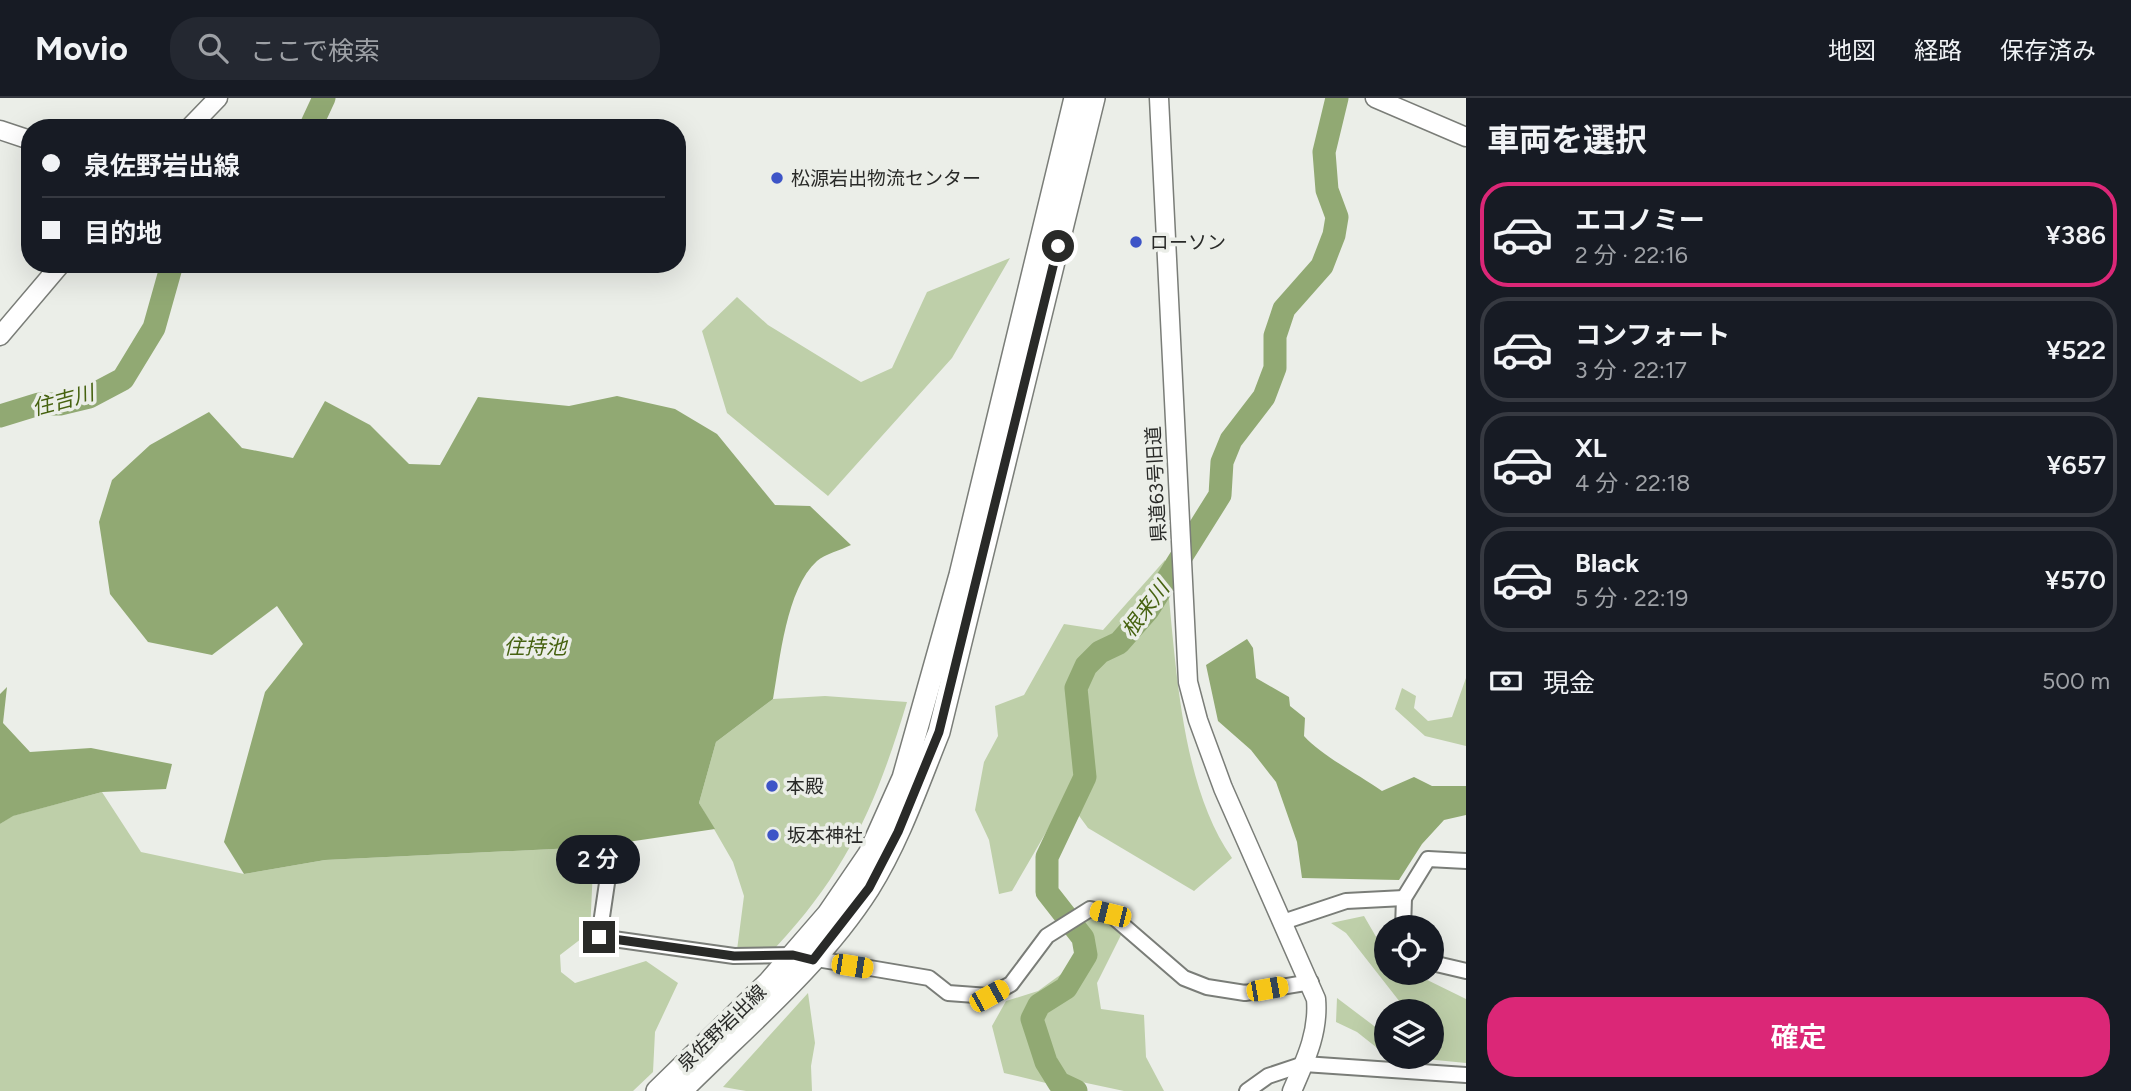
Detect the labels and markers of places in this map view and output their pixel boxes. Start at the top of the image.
place label: 松源岩出物流センター [791,167,981,190]
marker: 松源岩出物流センター [769,170,785,186]
place label: ローソン [1150,231,1226,254]
marker: ローソン [1128,234,1144,250]
place label: 本殿 [786,775,824,798]
marker: 本殿 [764,778,780,794]
place label: 坂本神社 [787,824,863,847]
marker: 坂本神社 [765,827,781,843]

